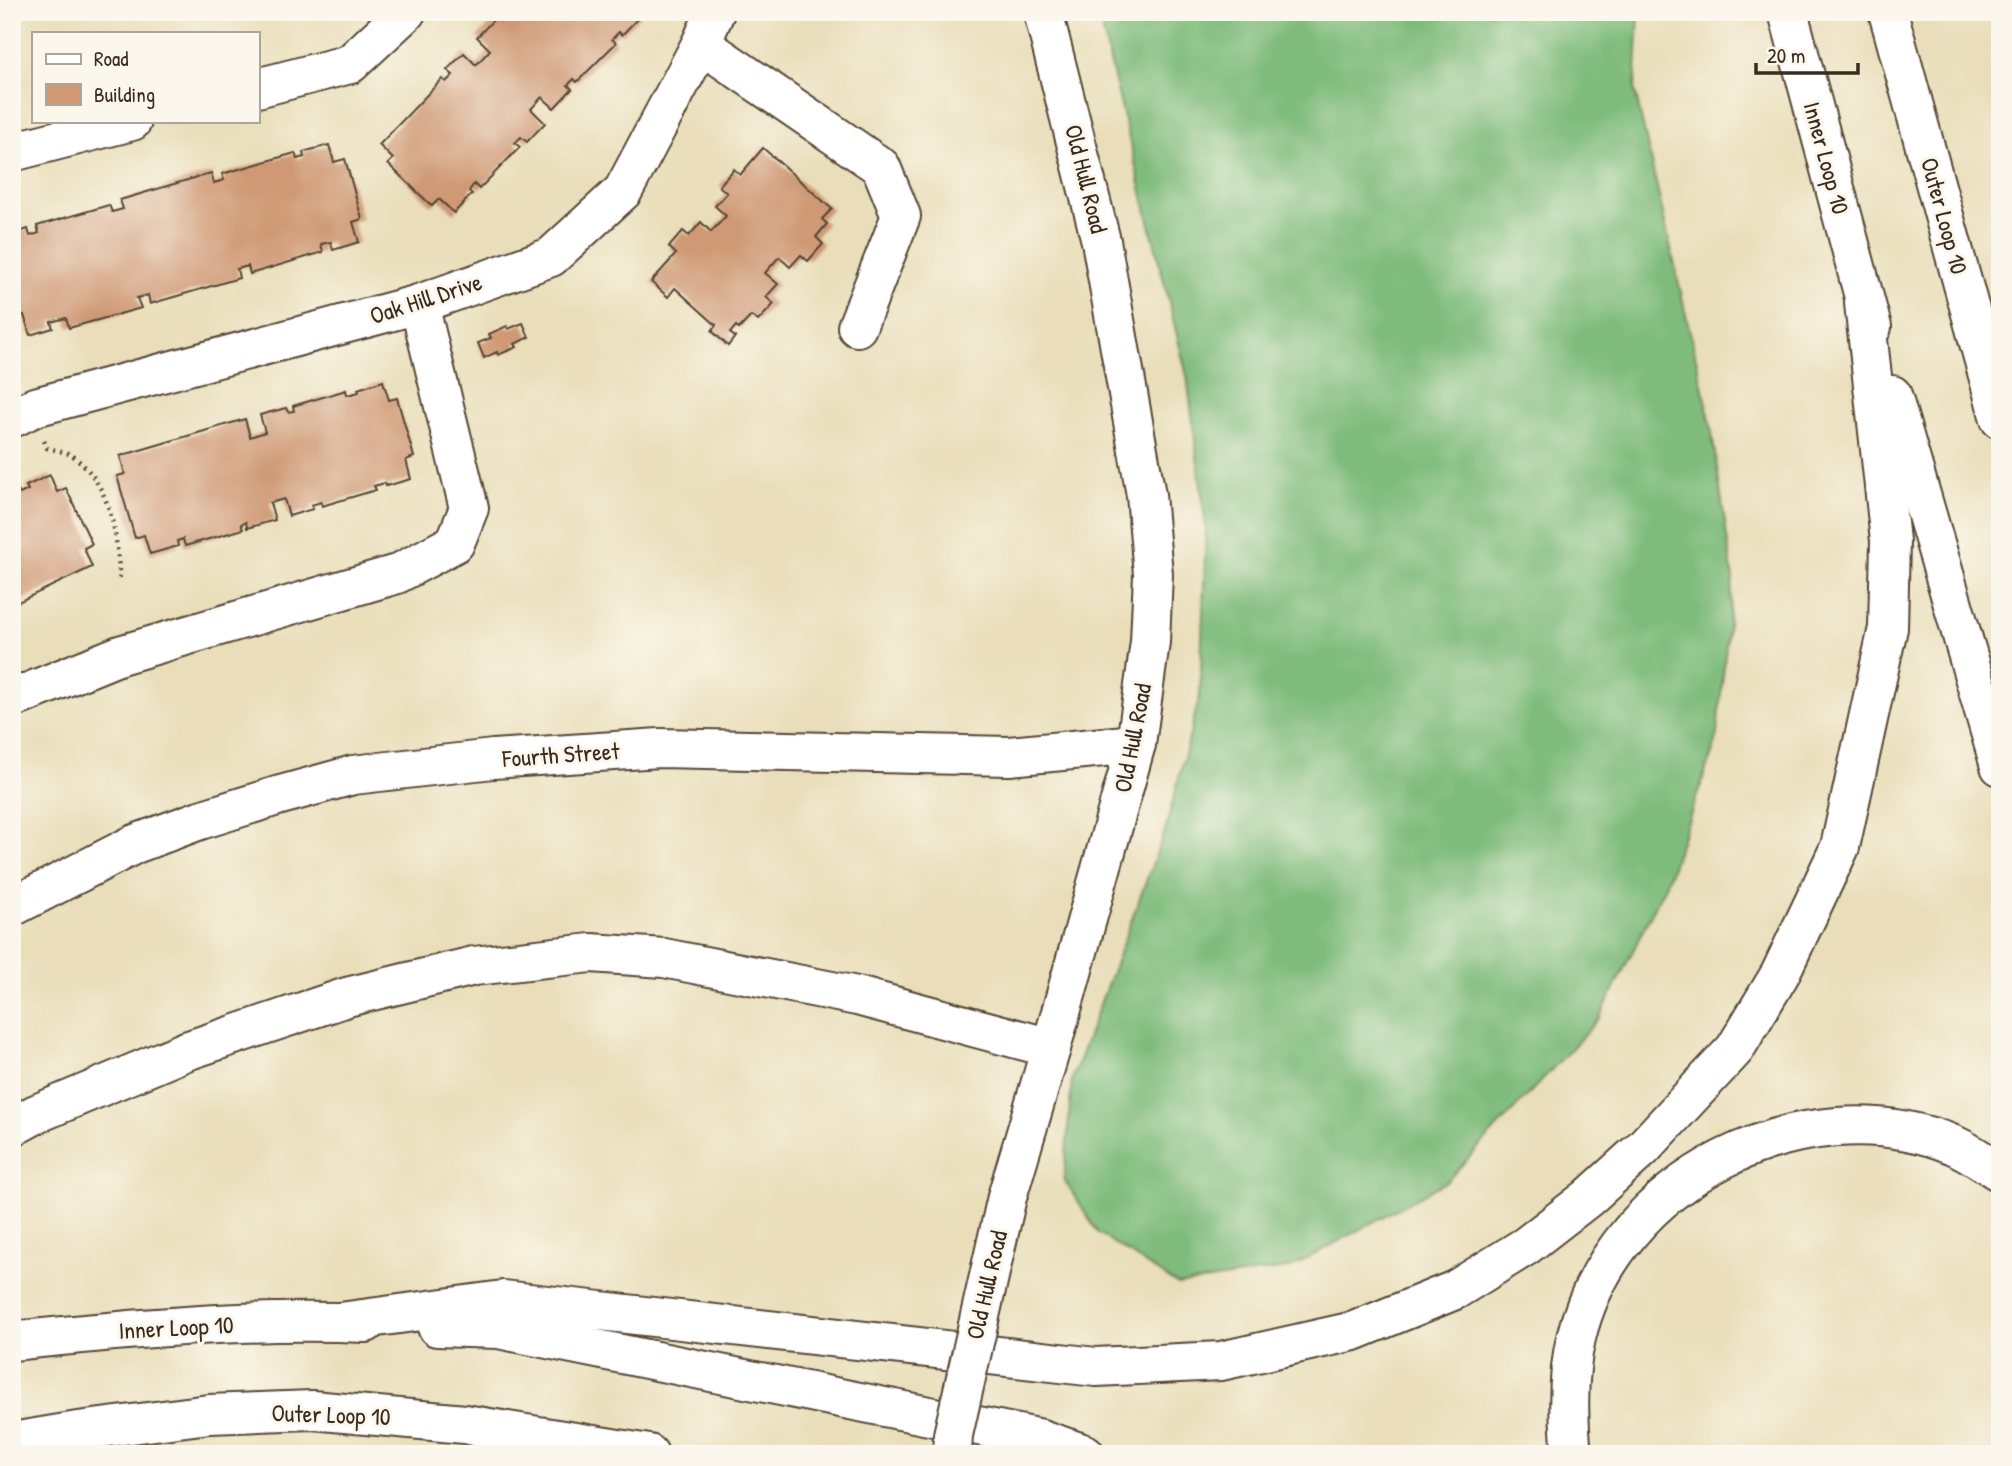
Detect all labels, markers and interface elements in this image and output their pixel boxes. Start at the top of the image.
legend [32,32,259,122]
scale bar [1756,32,1858,76]
text: 20 m [1767,41,1805,70]
text: Road [94,44,128,73]
text: Building [94,80,155,109]
street label: Inner Loop 10 [1797,98,1857,218]
street label: Old Hull Road [1058,121,1116,236]
street label: Outer Loop 10 [1914,154,1976,277]
street label: Oak Hill Drive [366,265,486,331]
street label: Old Hull Road [1106,680,1158,795]
street label: Fourth Street [500,734,621,774]
street label: Old Hull Road [958,1227,1014,1342]
street label: Inner Loop 10 [118,1308,234,1346]
street label: Outer Loop 10 [271,1396,391,1432]

